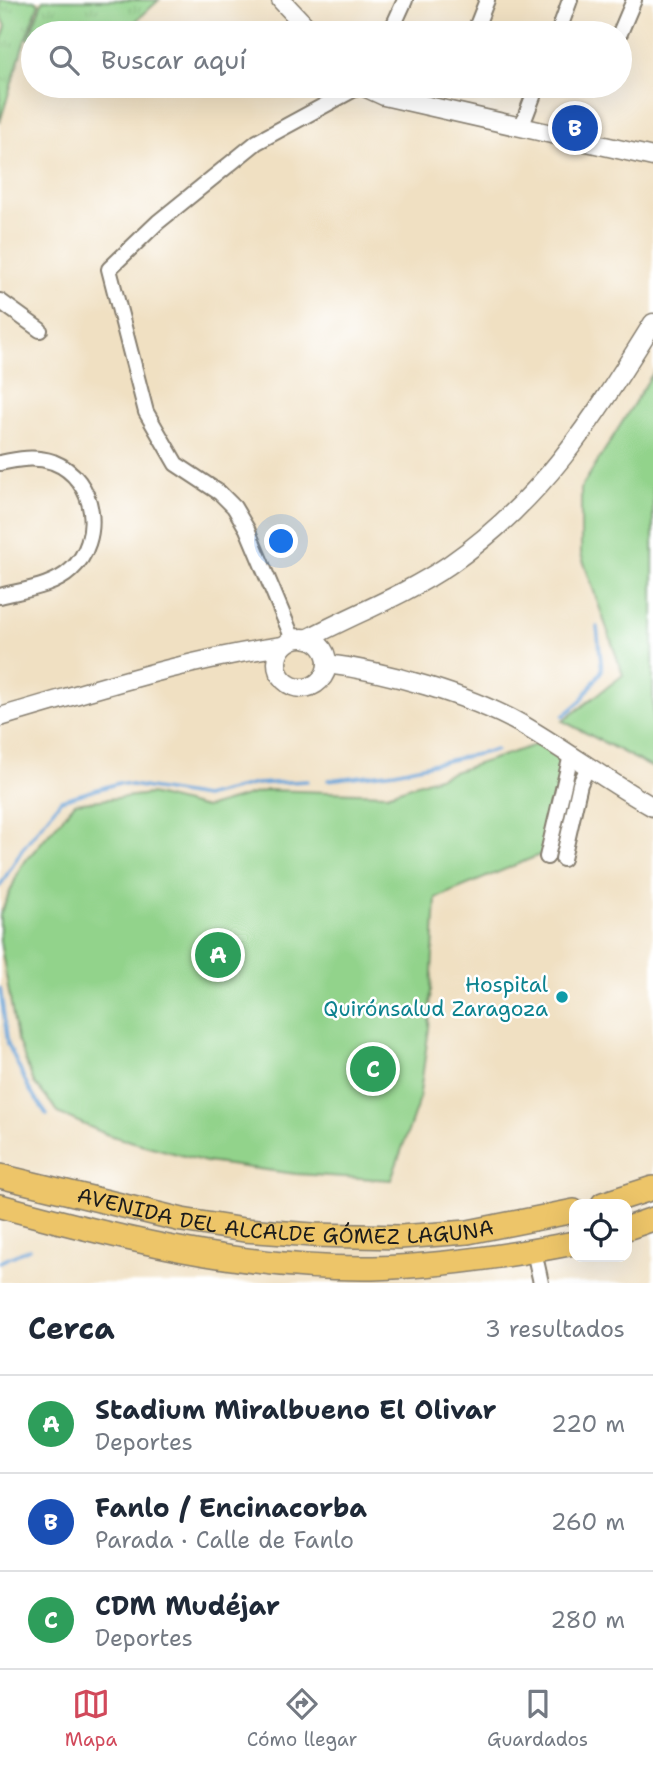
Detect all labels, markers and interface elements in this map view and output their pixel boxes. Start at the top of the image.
search box [21,21,632,98]
icon: search [45,41,83,79]
text: Buscar aquí [101,42,247,77]
pin: B [552,102,598,154]
your location [264,524,298,558]
pin: A [195,929,241,981]
place label: Hospital Quirónsalud Zaragoza [323,971,549,1023]
marker: Hospital Quirónsalud Zaragoza [554,989,570,1005]
pin: C [350,1043,396,1095]
street label: AVENIDA DEL ALCALDE GÓMEZ LAGUNA [74,1181,496,1251]
map controls [569,1199,632,1262]
button: locate [569,1199,632,1262]
text: Cerca [28,1308,115,1349]
text: 3 resultados [485,1314,625,1344]
text: Stadium Miralbueno El Olivar [95,1392,496,1427]
text: A [42,1409,60,1439]
text: 220 m [551,1409,625,1439]
text: Deportes [95,1427,193,1457]
text: Fanlo / Encinacorba [95,1490,367,1525]
text: B [44,1507,58,1537]
text: 260 m [551,1507,625,1537]
text: Parada · Calle de Fanlo [95,1525,354,1555]
text: CDM Mudéjar [95,1588,280,1623]
text: C [44,1605,58,1635]
text: 280 m [550,1605,625,1635]
text: Deportes [95,1623,193,1653]
tab: Mapa [65,1685,117,1752]
tab: Cómo llegar [247,1685,358,1752]
tab: Guardados [487,1685,588,1752]

